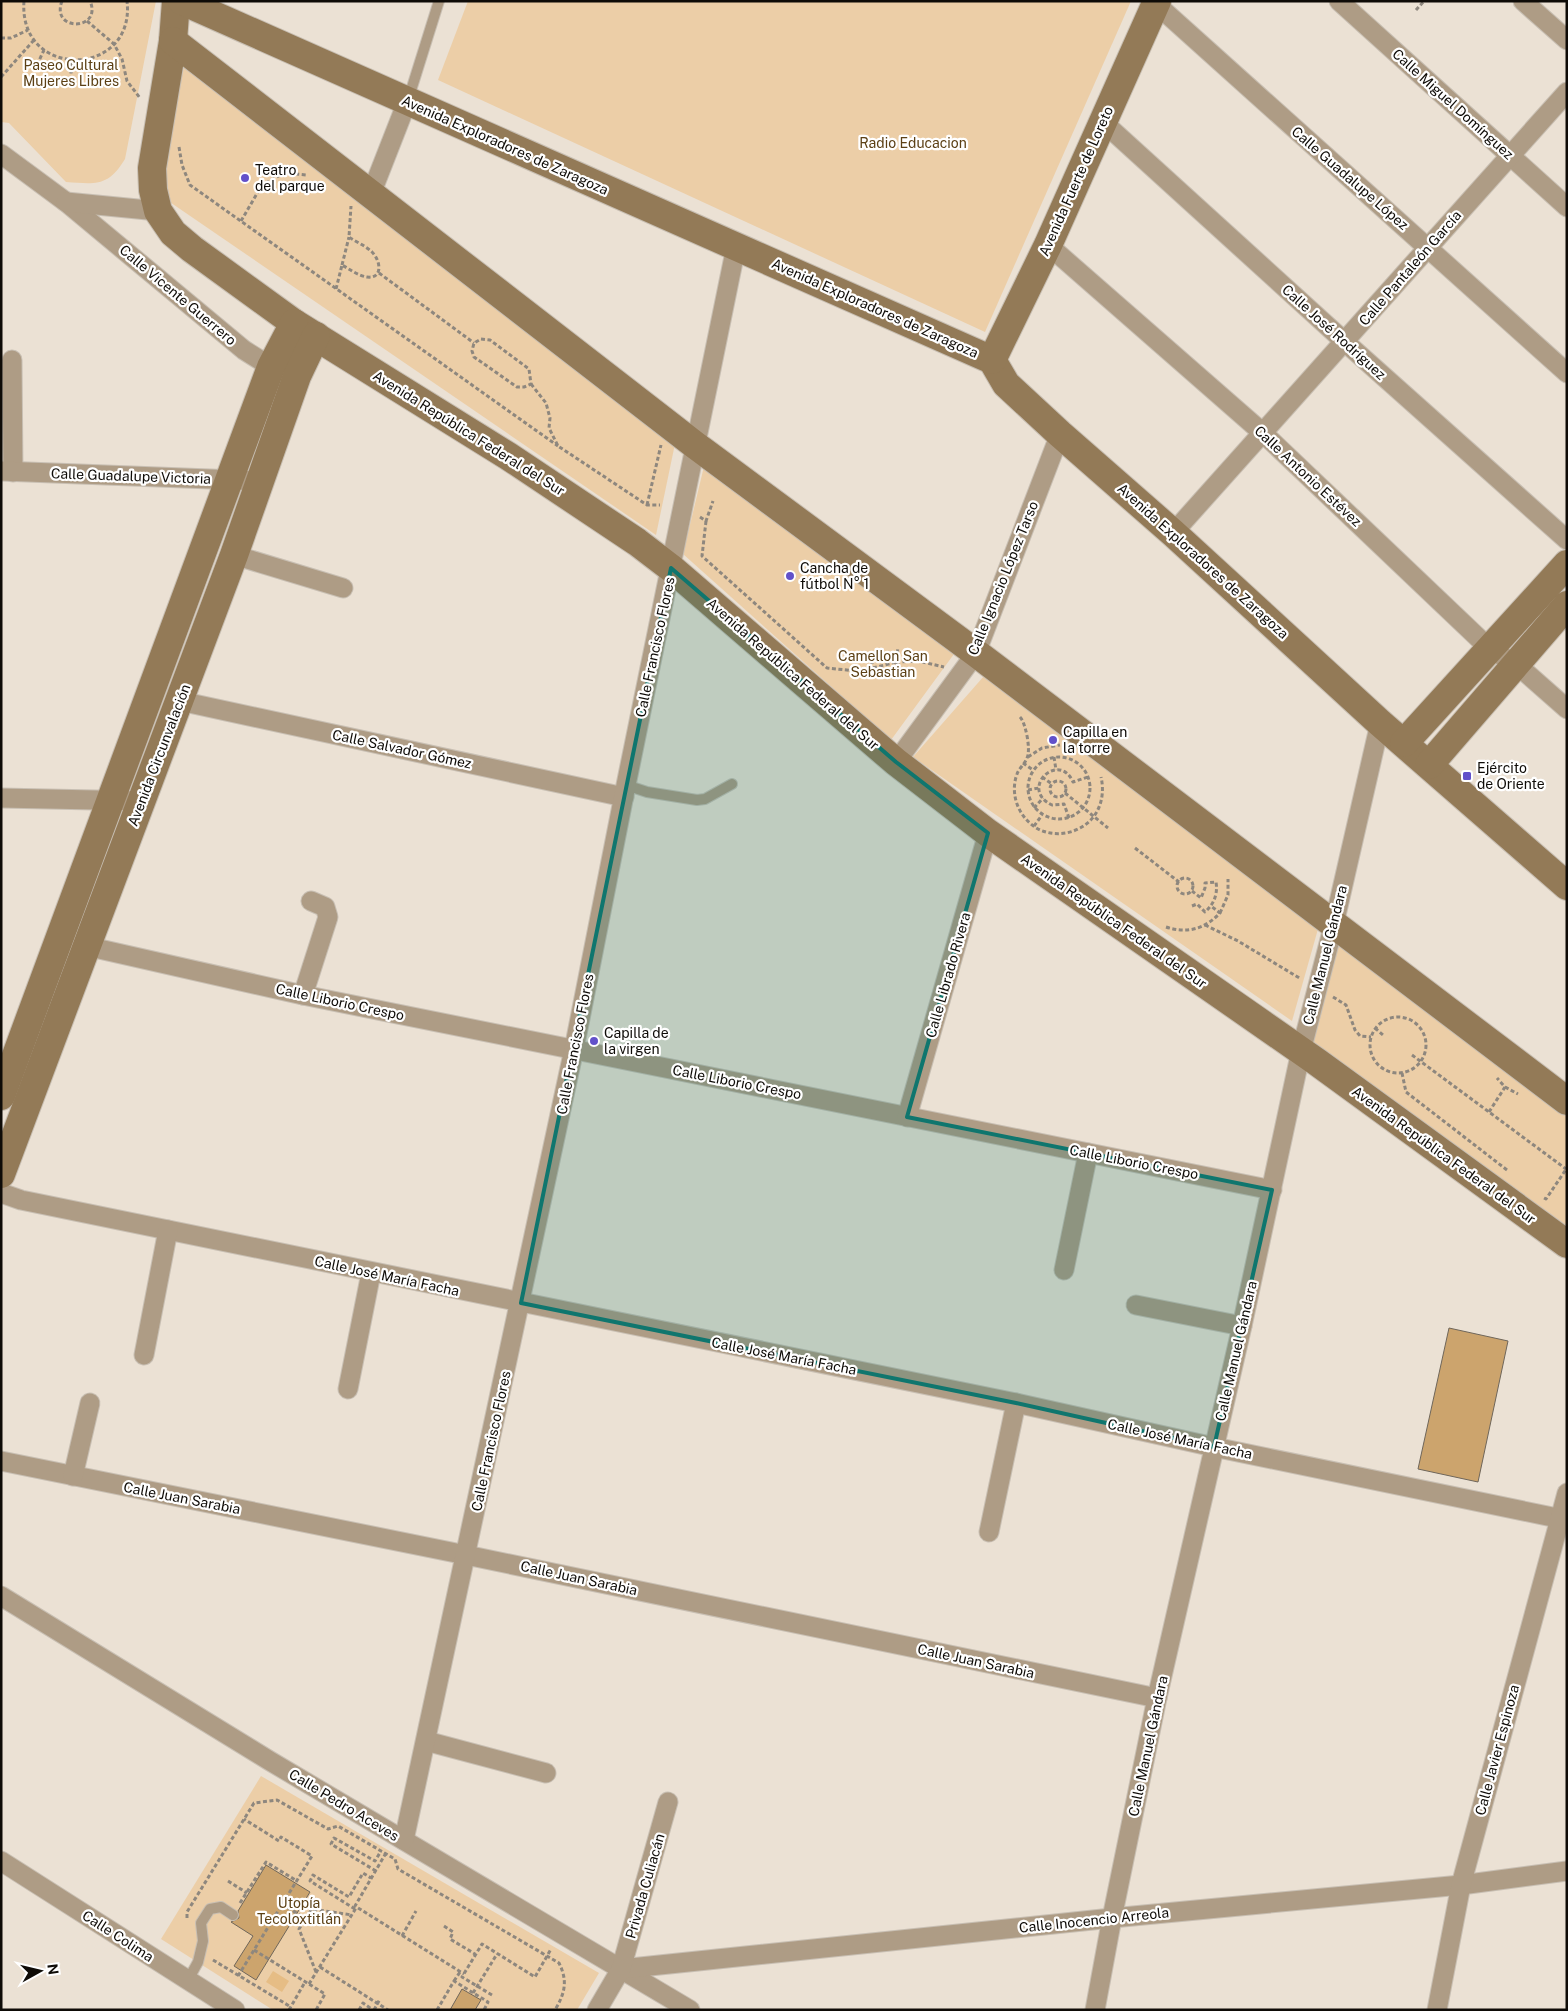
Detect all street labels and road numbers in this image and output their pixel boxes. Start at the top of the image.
street label: Calle Miguel Domínguez [1389,46,1517,163]
street label: Avenida Exploradores de Zaragoza [399,92,611,198]
street label: Avenida Fuerte de Loreto [1036,104,1116,258]
street label: Calle Guadalupe López [1289,123,1412,233]
street label: Calle Pantaleón García [1356,207,1464,329]
street label: Calle Vicente Guerrero [116,242,240,348]
street label: Avenida Exploradores de Zaragoza [769,255,981,361]
street label: Calle José Rodríguez [1279,281,1389,383]
street label: Avenida República Federal del Sur [370,367,568,499]
street label: Calle Antonio Estévez [1251,422,1365,530]
street label: Calle Guadalupe Victoria [51,465,211,487]
street label: Avenida Exploradores de Zaragoza [1114,480,1292,642]
street label: Calle Ignacio López Tarso [965,499,1041,657]
street label: Calle Francisco Flores [632,575,678,719]
street label: Avenida República Federal del Sur [704,595,882,753]
street label: Avenida Circunvalación [125,682,193,828]
street label: Calle Salvador Gómez [331,726,473,772]
street label: Avenida República Federal del Sur [1018,850,1210,992]
street label: Calle Manuel Gándara [1300,883,1350,1027]
street label: Calle Librado Rivera [922,910,974,1040]
street label: Calle Francisco Flores [553,972,597,1116]
street label: Calle Liborio Crespo [274,981,406,1023]
street label: Calle Liborio Crespo [671,1062,803,1102]
street label: Avenida República Federal del Sur [1349,1083,1539,1227]
street label: Calle Liborio Crespo [1068,1142,1200,1182]
street label: Calle José María Facha [313,1253,461,1299]
street label: Calle Manuel Gándara [1212,1279,1260,1423]
street label: Calle José María Facha [710,1334,858,1378]
street label: Calle Francisco Flores [468,1369,514,1513]
street label: Calle José María Facha [1106,1416,1254,1462]
street label: Calle Juan Sarabia [122,1479,242,1517]
street label: Calle Juan Sarabia [519,1558,639,1598]
street label: Calle Juan Sarabia [916,1641,1036,1681]
street label: Calle Manuel Gándara [1125,1674,1171,1818]
street label: Calle Javier Espinoza [1472,1683,1522,1817]
street label: Calle Pedro Aceves [286,1766,402,1844]
street label: Privada Culiacán [622,1832,668,1940]
street label: Calle Inocencio Arreola [1018,1904,1170,1936]
street label: Calle Colima [79,1907,157,1965]

